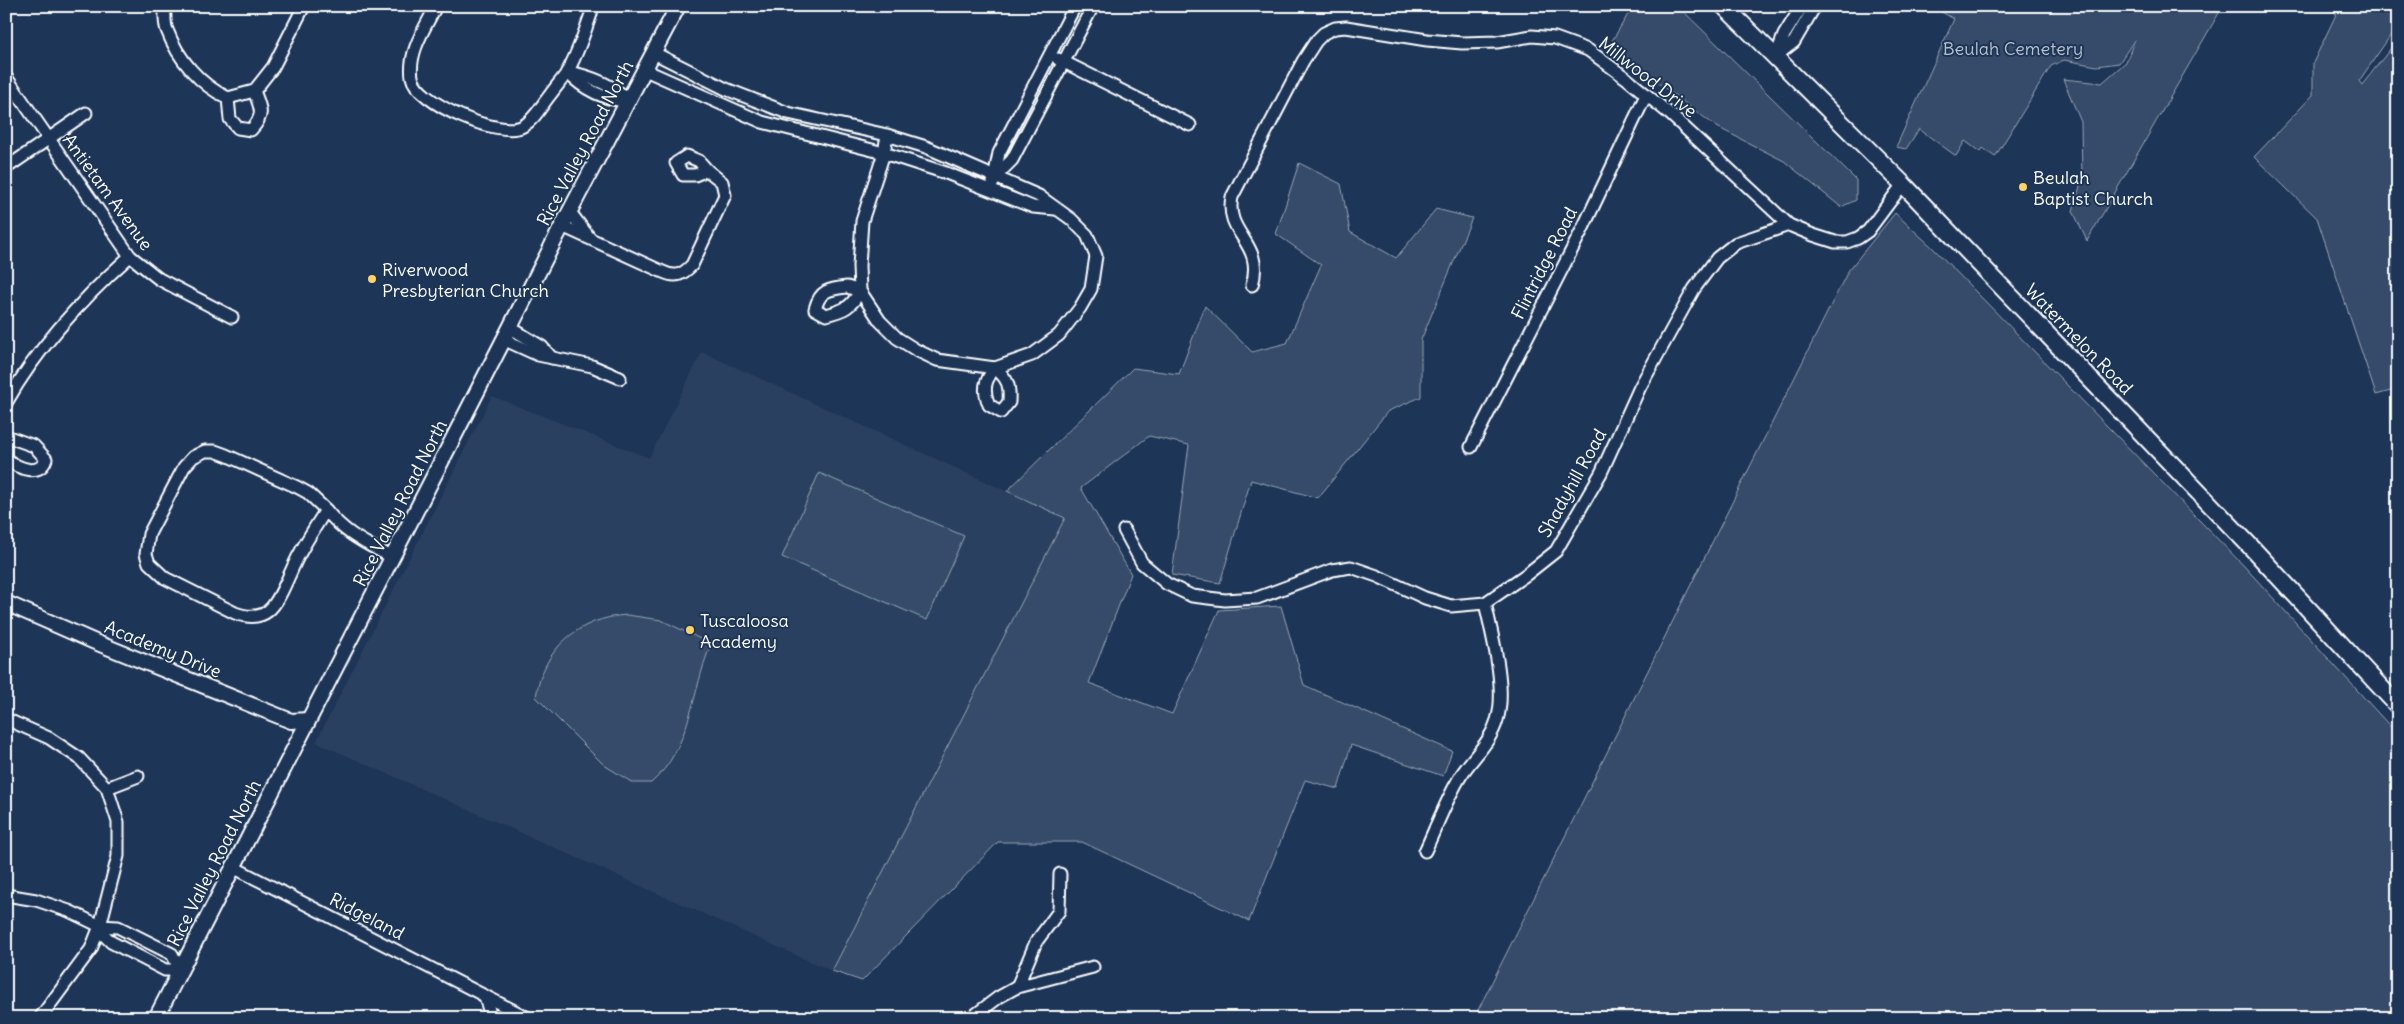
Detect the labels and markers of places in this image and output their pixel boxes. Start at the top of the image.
place label: Beulah Baptist Church [2033,166,2153,210]
marker: Beulah Baptist Church [2017,181,2029,193]
place label: Riverwood Presbyterian Church [382,258,549,302]
marker: Riverwood Presbyterian Church [366,273,378,285]
place label: Tuscaloosa Academy [700,609,789,653]
marker: Tuscaloosa Academy [684,624,696,636]

